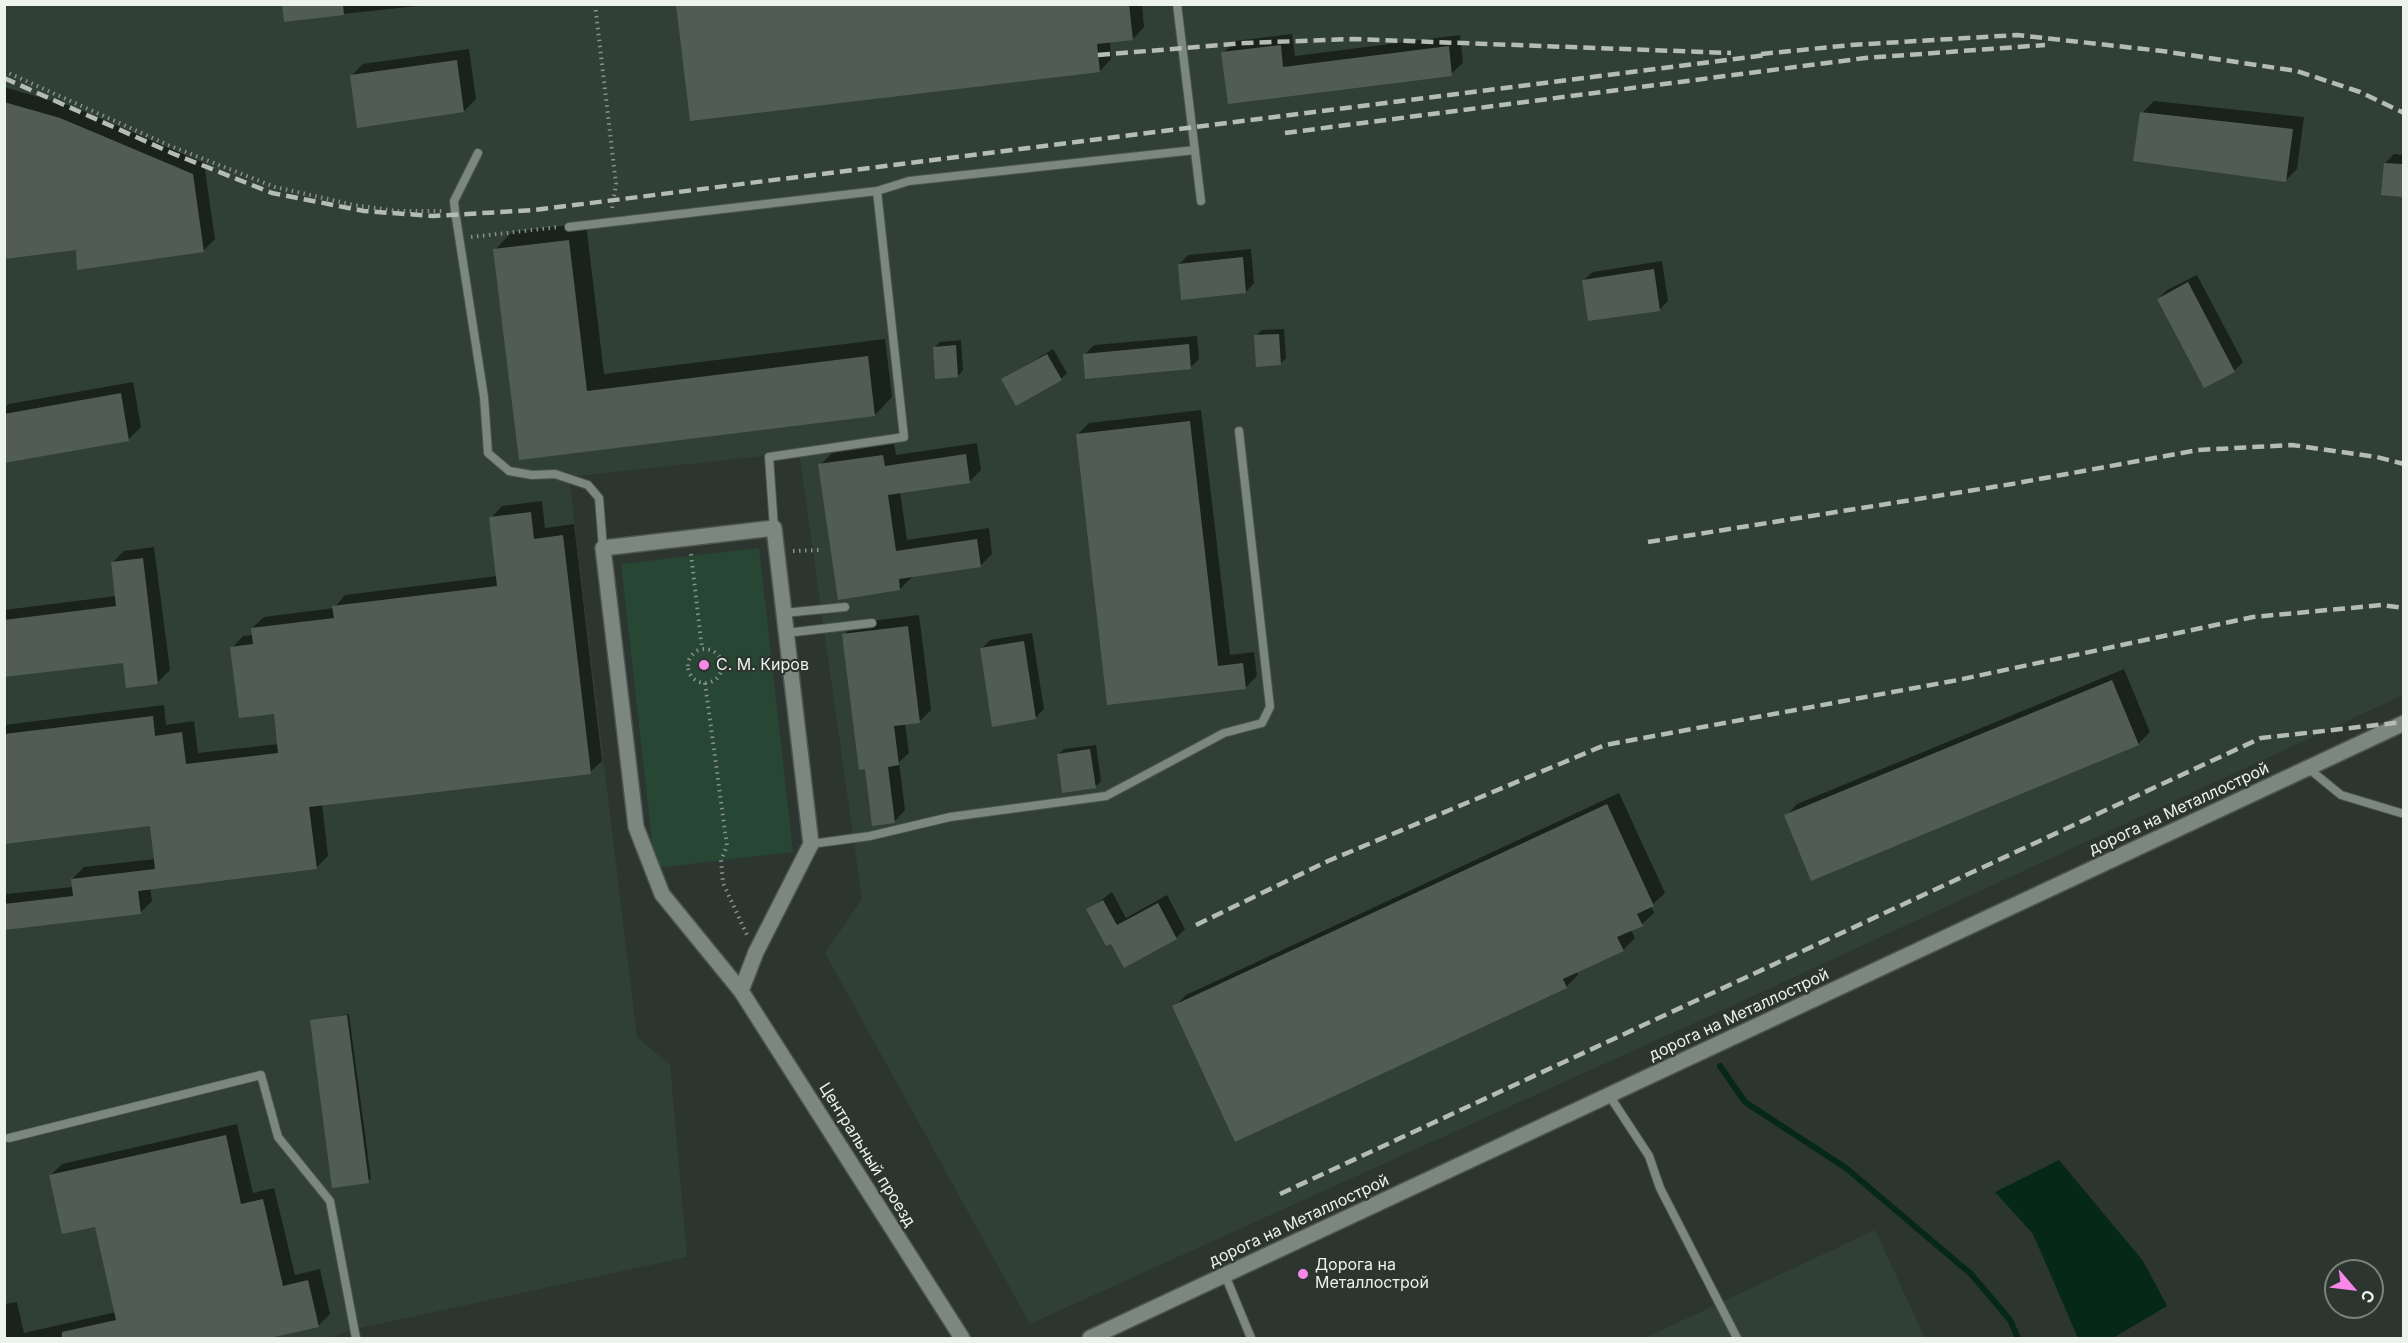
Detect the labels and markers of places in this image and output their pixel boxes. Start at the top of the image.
place label: С. М. Киров [716,655,809,675]
marker: С. М. Киров [697,658,711,672]
place label: Дорога на Металлострой [1315,1255,1429,1293]
marker: Дорога на Металлострой [1296,1267,1310,1281]

